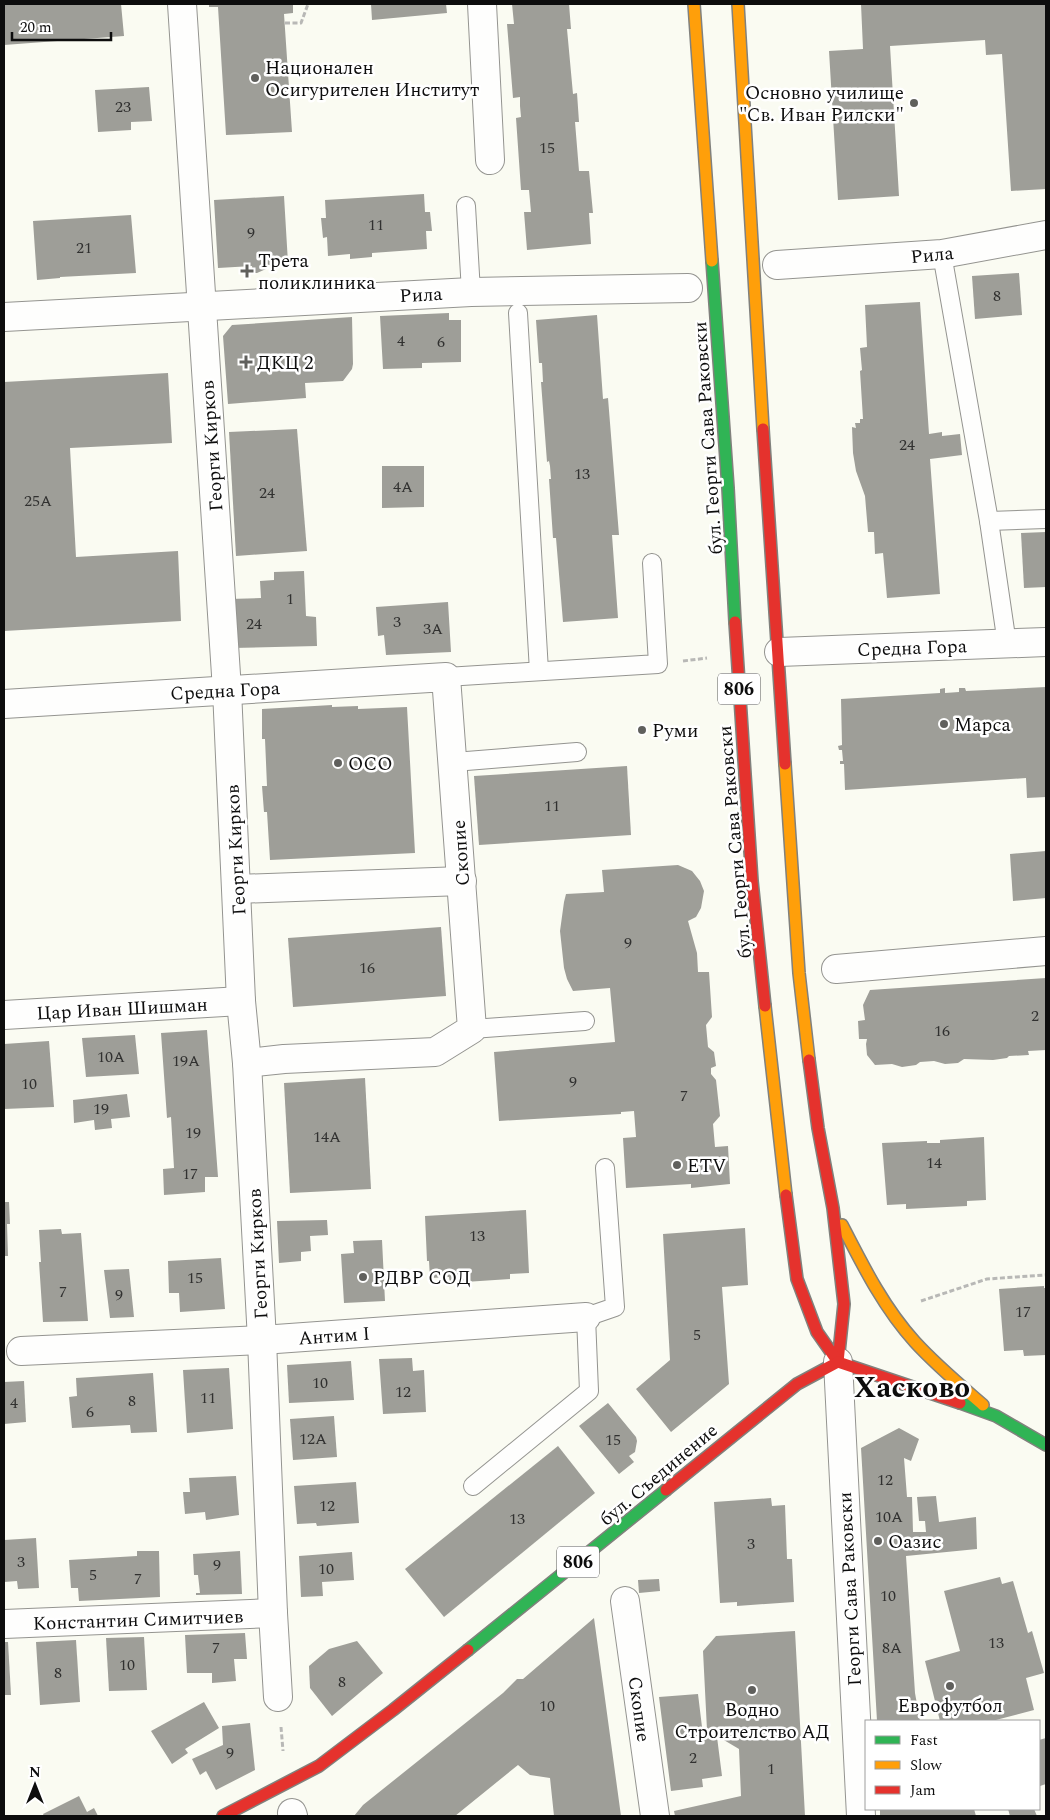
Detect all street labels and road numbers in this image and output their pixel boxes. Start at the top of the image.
street label: Рила [909,239,956,272]
street label: Рила [399,280,444,311]
street label: бул. Георги Сава Раковски [686,320,731,555]
street label: Георги Кирков [193,380,232,512]
street label: Средна Гора [857,632,968,665]
street label: Средна Гора [169,674,281,709]
road number: 806 [718,674,760,704]
street label: бул. Георги Сава Раковски [711,724,760,960]
street label: Георги Кирков [219,784,254,916]
street label: Скопие [445,819,478,887]
street label: Цар Иван Шишман [36,991,208,1028]
street label: Георги Кирков [241,1188,276,1320]
street label: Антим I [297,1320,371,1353]
street label: бул. Съединение [593,1417,725,1533]
street label: Георги Сава Раковски [831,1491,870,1687]
road number: 806 [557,1546,599,1578]
street label: Константин Симитчиев [32,1602,244,1639]
street label: Скопие [620,1675,657,1744]

